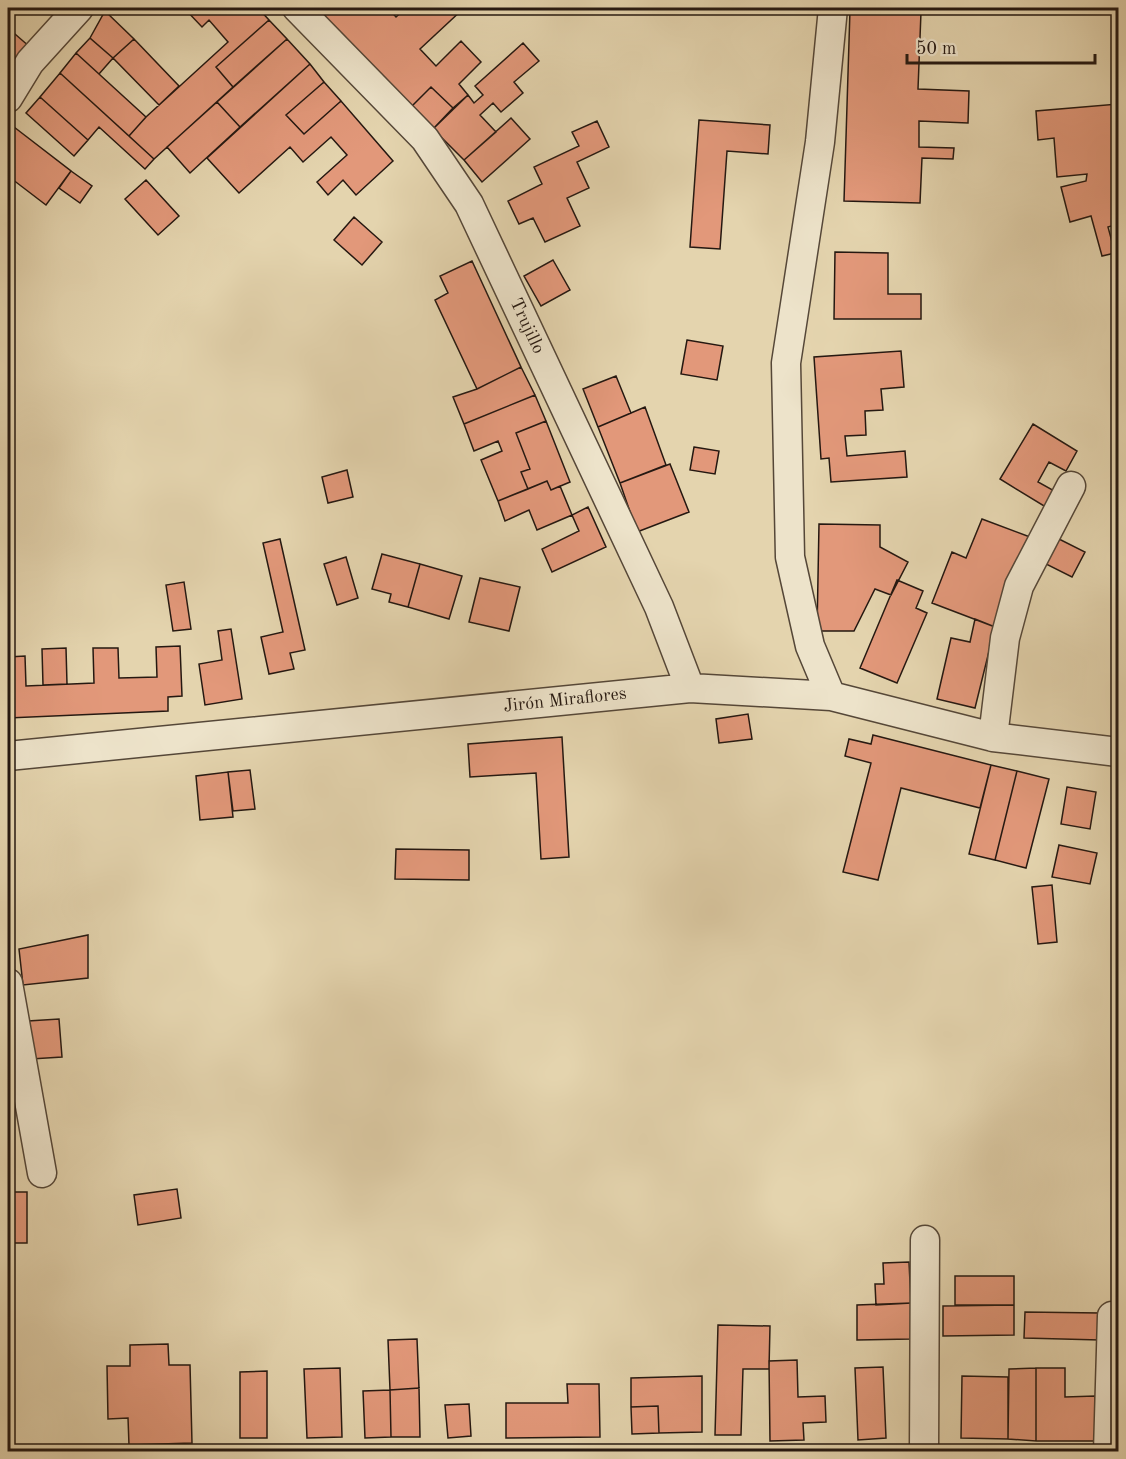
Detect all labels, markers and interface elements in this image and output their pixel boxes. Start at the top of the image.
scale bar [907,27,1094,65]
text: 50 m [916,40,956,58]
street label: Trujillo [506,295,548,357]
street label: Jirón Miraflores [502,685,628,715]

